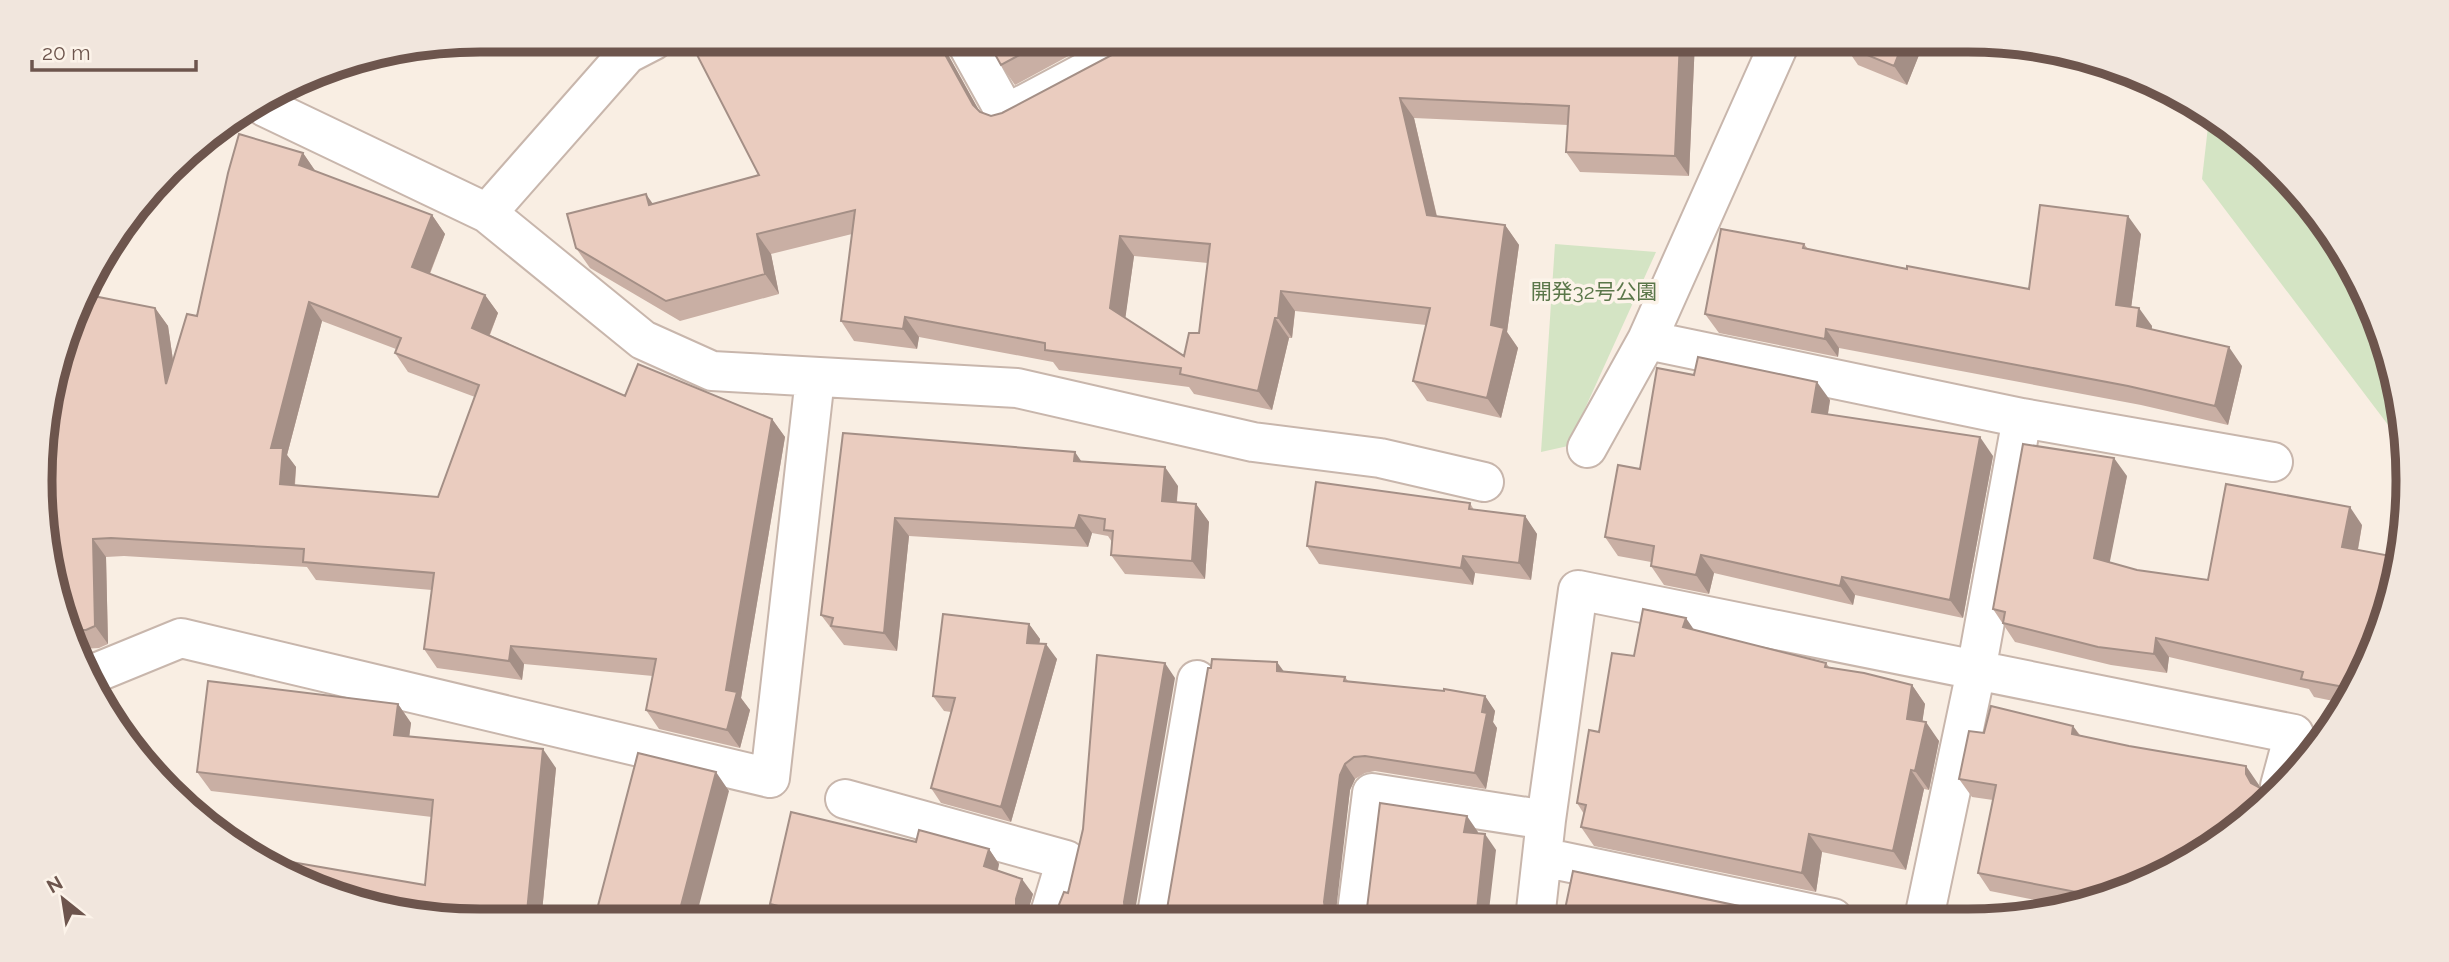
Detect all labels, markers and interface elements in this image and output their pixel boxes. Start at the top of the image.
scale bar [32,28,196,72]
text: 20 m [42,40,90,65]
park label: 開発32号公園 [1530,279,1658,304]
north arrow [28,864,98,934]
text: N [43,871,66,897]

